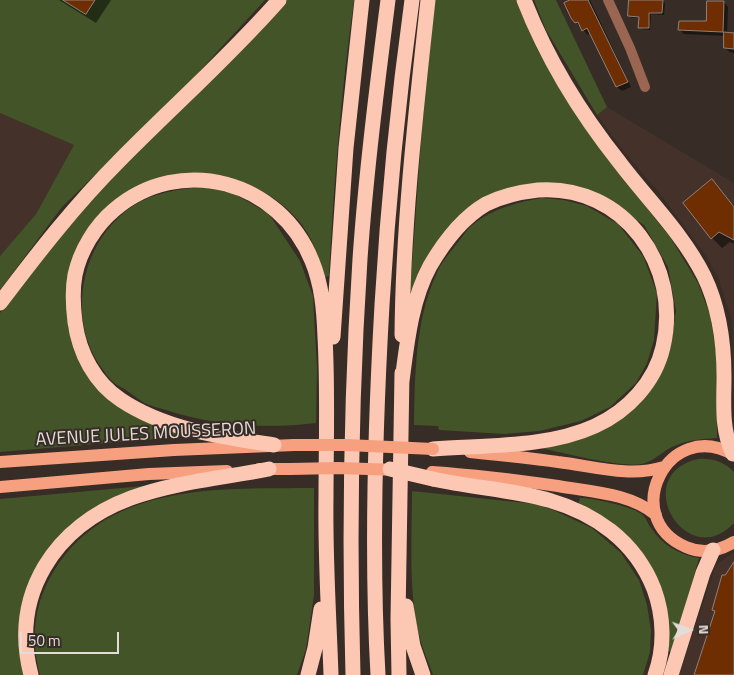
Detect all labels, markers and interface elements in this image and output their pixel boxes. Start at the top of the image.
street label: AVENUE JULES MOUSSERON [35,418,257,452]
north arrow [664,605,714,655]
scale bar [22,622,121,654]
text: N [694,624,715,635]
text: 50 m [28,629,61,652]

